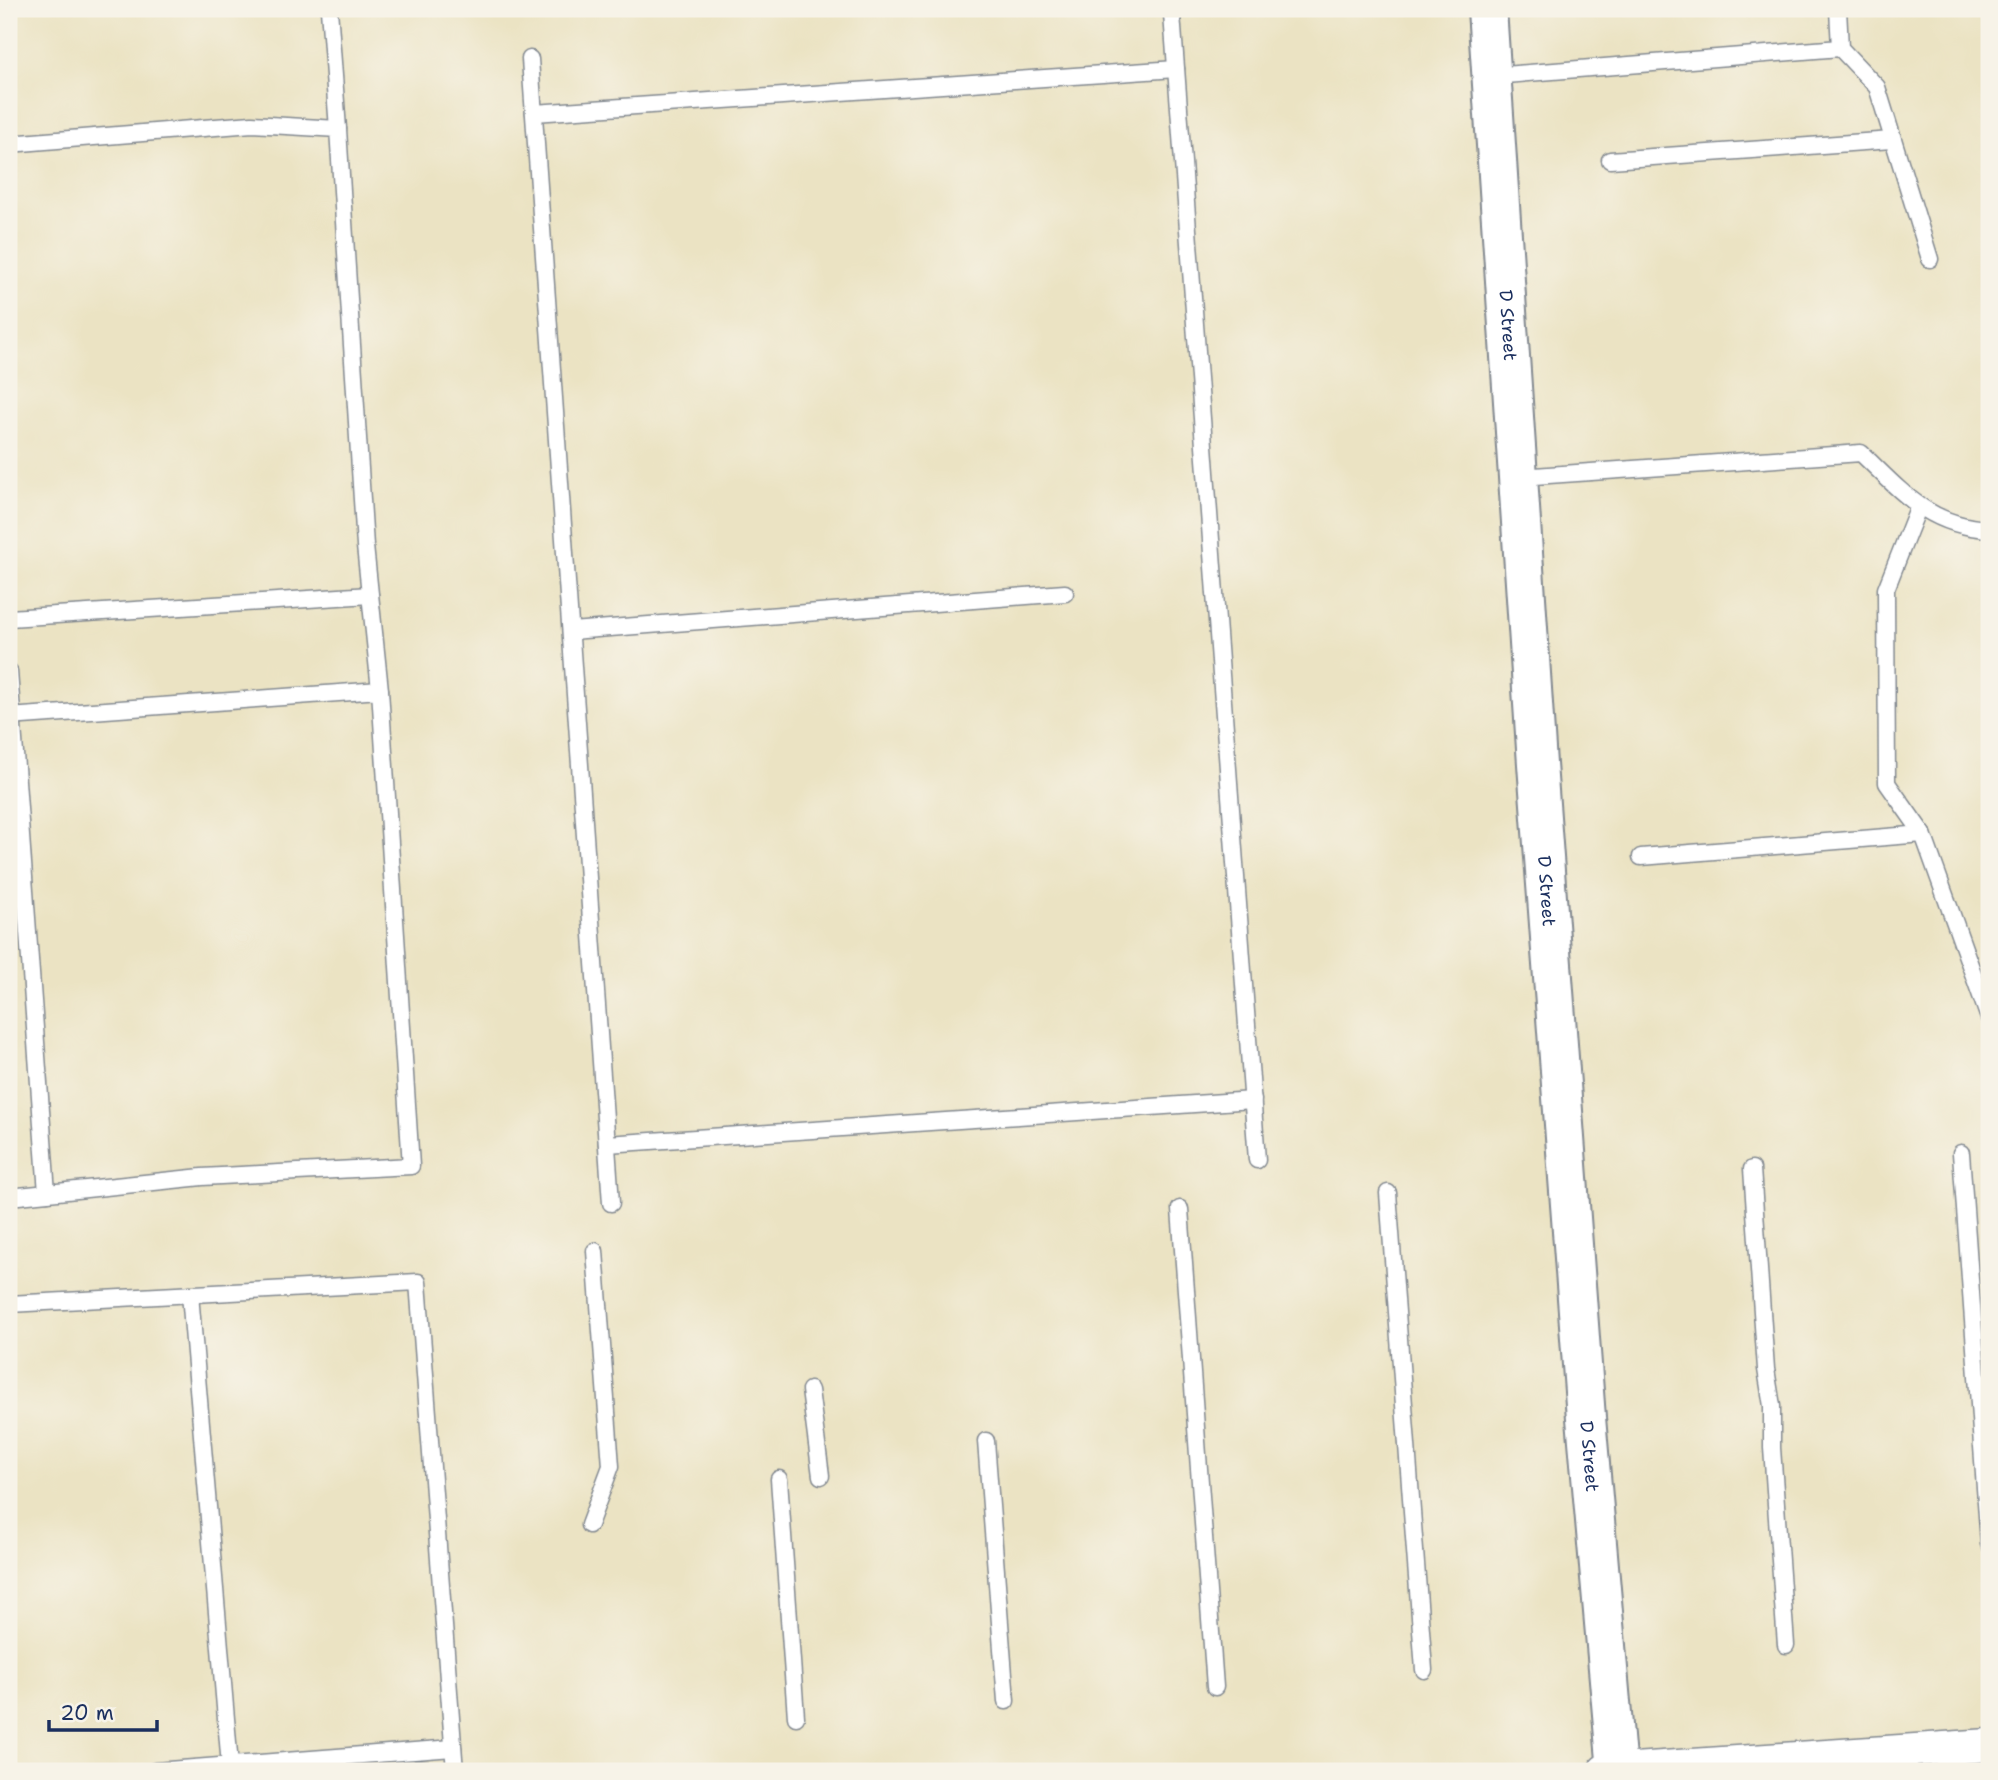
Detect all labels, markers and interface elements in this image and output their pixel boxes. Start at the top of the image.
street label: D Street [1494,289,1522,362]
street label: D Street [1532,855,1561,927]
street label: D Street [1574,1420,1604,1493]
scale bar [49,1689,158,1733]
text: 20 m [60,1699,114,1727]

